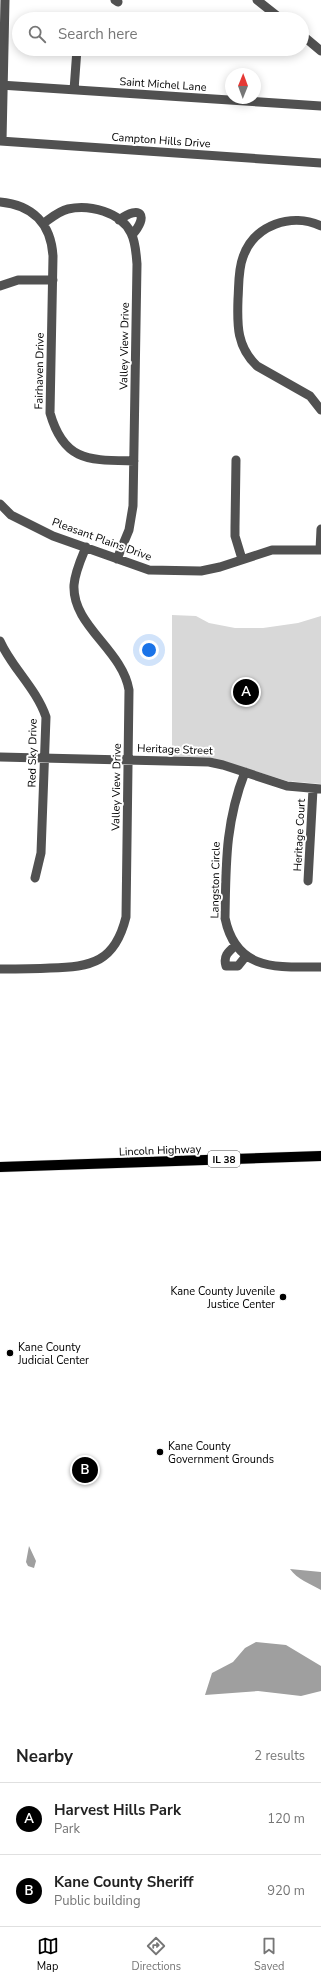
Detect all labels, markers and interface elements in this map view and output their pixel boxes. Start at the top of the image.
search box [12,12,309,56]
icon: search [26,23,48,45]
text: Search here [58,24,138,44]
north arrow [225,68,261,104]
street label: Saint Michel Lane [119,74,207,95]
street label: Campton Hills Drive [111,130,211,151]
street label: Valley View Drive [116,302,133,391]
street label: Fairhaven Drive [31,332,48,410]
street label: Pleasant Plains Drive [50,514,154,565]
your location [139,640,159,660]
pin: A [233,677,259,707]
street label: Red Sky Drive [24,718,41,788]
street label: Heritage Street [137,741,213,758]
street label: Valley View Drive [108,743,125,832]
street label: Heritage Court [290,798,309,872]
street label: Langston Circle [207,841,224,918]
street label: Lincoln Highway [119,1142,202,1159]
road number: IL 38 [208,1151,240,1167]
place label: Kane County Juvenile Justice Center [170,1284,275,1312]
marker: Kane County Juvenile Justice Center [278,1292,288,1302]
place label: Kane County Judicial Center [17,1340,89,1368]
marker: Kane County Judicial Center [5,1348,15,1358]
place label: Kane County Government Grounds [168,1439,274,1467]
marker: Kane County Government Grounds [155,1447,165,1457]
pin: B [72,1455,98,1485]
text: Nearby [16,1745,73,1768]
text: 2 results [254,1747,305,1765]
text: Harvest Hills Park [54,1800,181,1820]
text: A [24,1810,34,1828]
text: 120 m [267,1810,305,1828]
text: Park [54,1820,80,1838]
text: Kane County Sheriff [54,1872,193,1892]
text: B [25,1882,33,1900]
text: 920 m [267,1882,305,1900]
text: Public building [54,1892,141,1910]
tab: Map [37,1935,59,1974]
tab: Directions [132,1935,181,1974]
tab: Saved [254,1935,284,1974]

